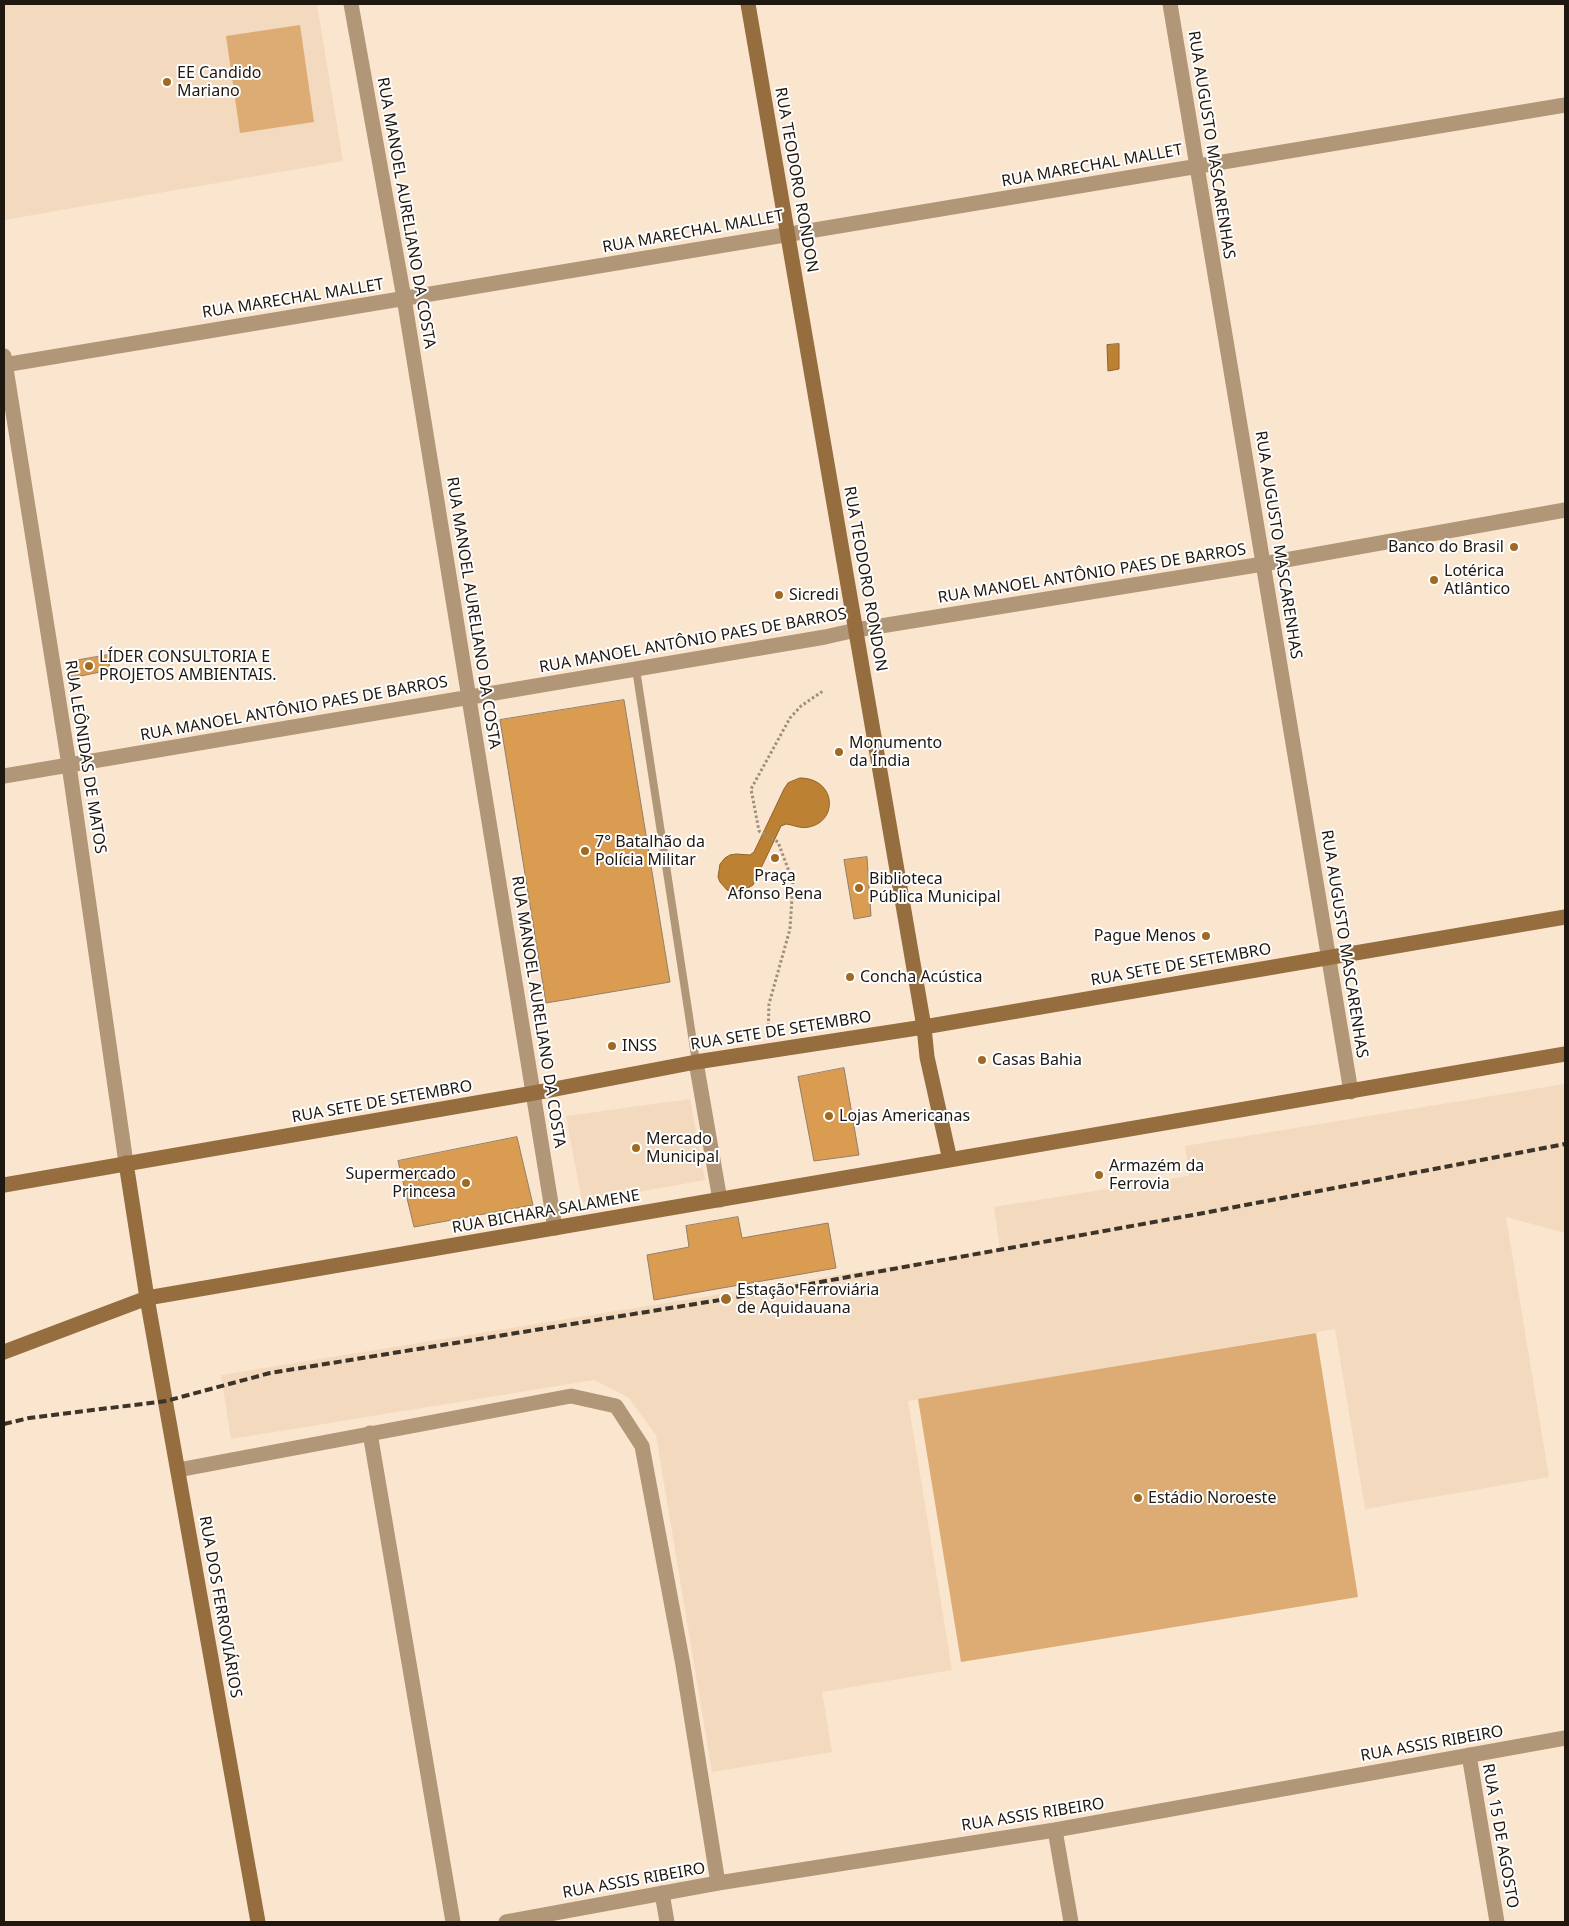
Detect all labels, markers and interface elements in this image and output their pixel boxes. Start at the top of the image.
street label: RUA AUGUSTO MASCARENHAS [1183,29,1239,261]
place label: EE Candido Mariano [177,63,261,101]
marker: EE Candido Mariano [161,76,173,88]
street label: RUA MANOEL AURELIANO DA COSTA [373,76,439,350]
street label: RUA TEODORO RONDON [770,86,822,274]
street label: RUA MARECHAL MALLET [1000,141,1184,191]
street label: RUA MARECHAL MALLET [601,207,785,257]
street label: RUA MARECHAL MALLET [201,275,385,323]
street label: RUA AUGUSTO MASCARENHAS [1250,429,1306,661]
street label: RUA MANOEL AURELIANO DA COSTA [442,476,504,750]
street label: RUA TEODORO RONDON [839,485,891,673]
place label: Banco do Brasil [1388,537,1504,557]
street label: RUA MANOEL ANTÔNIO PAES DE BARROS [936,540,1248,608]
marker: Banco do Brasil [1508,541,1520,553]
place label: Lotérica Atlântico [1444,561,1510,599]
marker: Lotérica Atlântico [1428,574,1440,586]
place label: Sicredi [789,585,839,605]
marker: Sicredi [773,589,785,601]
street label: RUA MANOEL ANTÔNIO PAES DE BARROS [538,604,848,678]
place label: LÍDER CONSULTORIA E PROJETOS AMBIENTAIS. [99,647,277,685]
street label: RUA LEÔNIDAS DE MATOS [60,659,110,855]
marker: LÍDER CONSULTORIA E PROJETOS AMBIENTAIS. [83,660,95,672]
street label: RUA MANOEL ANTÔNIO PAES DE BARROS [139,672,449,746]
place label: Monumento da Índia [849,733,942,771]
marker: Monumento da Índia [833,746,845,758]
street label: RUA AUGUSTO MASCARENHAS [1316,828,1372,1060]
place label: 7° Batalhão da Polícia Militar [595,832,705,870]
marker: 7° Batalhão da Polícia Militar [579,845,591,857]
marker: Praça Afonso Pena [769,852,781,864]
place label: Praça Afonso Pena [728,866,822,904]
place label: Biblioteca Pública Municipal [869,869,1001,907]
street label: RUA MANOEL AURELIANO DA COSTA [507,875,569,1149]
marker: Biblioteca Pública Municipal [853,882,865,894]
place label: Pague Menos [1094,926,1196,946]
marker: Pague Menos [1200,930,1212,942]
street label: RUA SETE DE SETEMBRO [1089,940,1273,990]
place label: Concha Acústica [860,967,982,987]
marker: Concha Acústica [844,971,856,983]
street label: RUA SETE DE SETEMBRO [689,1007,873,1055]
place label: INSS [622,1036,657,1056]
marker: INSS [606,1040,618,1052]
place label: Casas Bahia [992,1050,1082,1070]
marker: Casas Bahia [976,1054,988,1066]
street label: RUA SETE DE SETEMBRO [290,1077,474,1127]
place label: Lojas Americanas [839,1106,970,1126]
marker: Lojas Americanas [823,1110,835,1122]
place label: Mercado Municipal [646,1129,719,1167]
marker: Mercado Municipal [630,1142,642,1154]
place label: Armazém da Ferrovia [1109,1156,1204,1194]
place label: Supermercado Princesa [345,1164,456,1202]
marker: Armazém da Ferrovia [1093,1169,1105,1181]
marker: Supermercado Princesa [460,1177,472,1189]
street label: RUA BICHARA SALAMENE [451,1186,641,1238]
place label: Estação Ferroviária de Aquidauana [737,1280,879,1318]
marker: Estação Ferroviária de Aquidauana [719,1292,733,1306]
place label: Estádio Noroeste [1148,1488,1276,1508]
marker: Estádio Noroeste [1132,1492,1144,1504]
street label: RUA DOS FERROVIÁRIOS [195,1515,245,1699]
street label: RUA ASSIS RIBEIRO [1359,1722,1505,1766]
street label: RUA 15 DE AGOSTO [1478,1762,1522,1910]
street label: RUA ASSIS RIBEIRO [960,1794,1106,1836]
street label: RUA ASSIS RIBEIRO [561,1859,707,1903]

